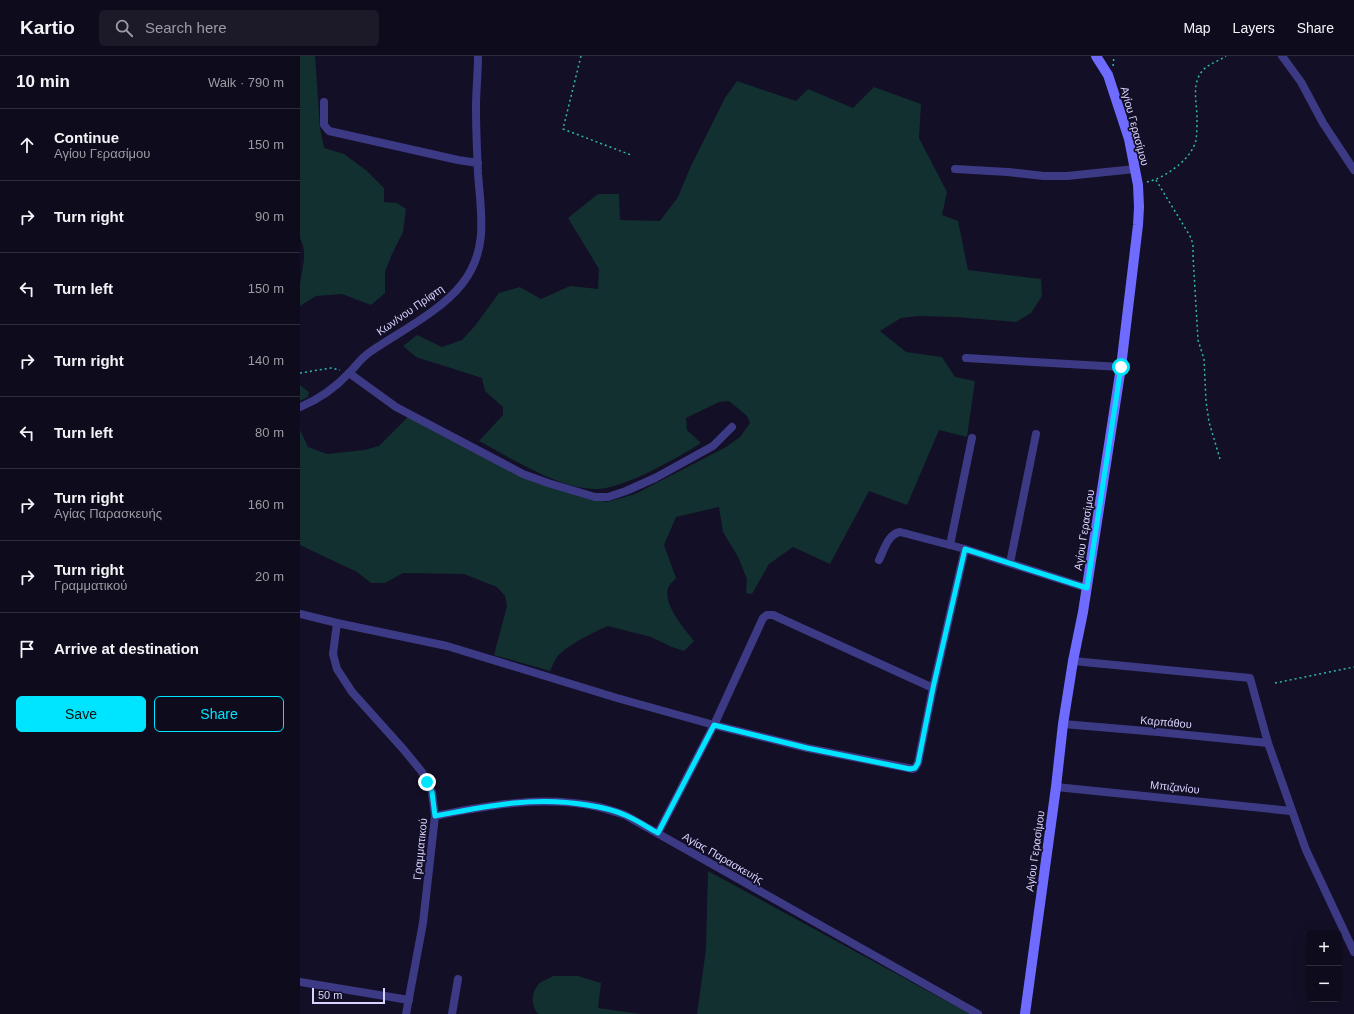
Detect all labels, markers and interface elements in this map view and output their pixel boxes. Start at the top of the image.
search box [99,10,379,46]
text: Kartio [20,17,75,38]
icon: search [113,17,135,39]
text: Search here [145,19,227,36]
text: Map [1183,20,1211,36]
text: Layers [1233,20,1275,36]
text: Share [1297,20,1334,36]
text: 10 min [16,72,70,91]
text: Walk · 790 m [208,75,284,90]
street label: Αγίου Γερασίμου [1119,85,1151,167]
text: Continue [54,129,119,146]
icon: ahead [16,134,38,156]
text: 150 m [248,137,284,152]
text: Αγίου Γερασίμου [54,146,150,161]
icon: right [16,206,38,228]
text: Turn right [54,208,124,225]
text: 90 m [255,209,284,224]
icon: left [16,278,38,300]
text: Turn left [54,280,113,297]
text: 150 m [248,281,284,296]
street label: Κων/νου Πρίφτη [374,282,446,338]
icon: right [16,350,38,372]
text: Turn right [54,352,124,369]
text: 140 m [248,353,284,368]
route start [1112,358,1130,376]
icon: left [16,422,38,444]
text: Turn left [54,424,113,441]
text: 80 m [255,425,284,440]
text: Turn right [54,489,124,506]
street label: Αγίου Γερασίμου [1072,489,1096,571]
icon: right [16,494,38,516]
text: 160 m [248,497,284,512]
text: Αγίας Παρασκευής [54,506,162,521]
text: Turn right [54,561,124,578]
icon: right [16,566,38,588]
text: 20 m [255,569,284,584]
text: Γραμματικού [54,578,127,593]
icon: arrive [16,638,38,660]
text: Arrive at destination [54,640,199,657]
button: Save [16,696,146,732]
button: Share [154,696,284,732]
street label: Καρπάθου [1140,714,1192,730]
route end [418,773,436,791]
street label: Μπιζανίου [1150,778,1200,796]
street label: Αγίου Γερασίμου [1023,810,1047,892]
street label: Γραμματικού [411,818,429,880]
street label: Αγίας Παρασκευής [680,830,766,886]
map controls [1306,930,1342,1002]
button: + [1306,930,1342,966]
button: − [1306,966,1342,1002]
scale bar [312,986,385,1005]
text: 50 m [318,989,342,1001]

